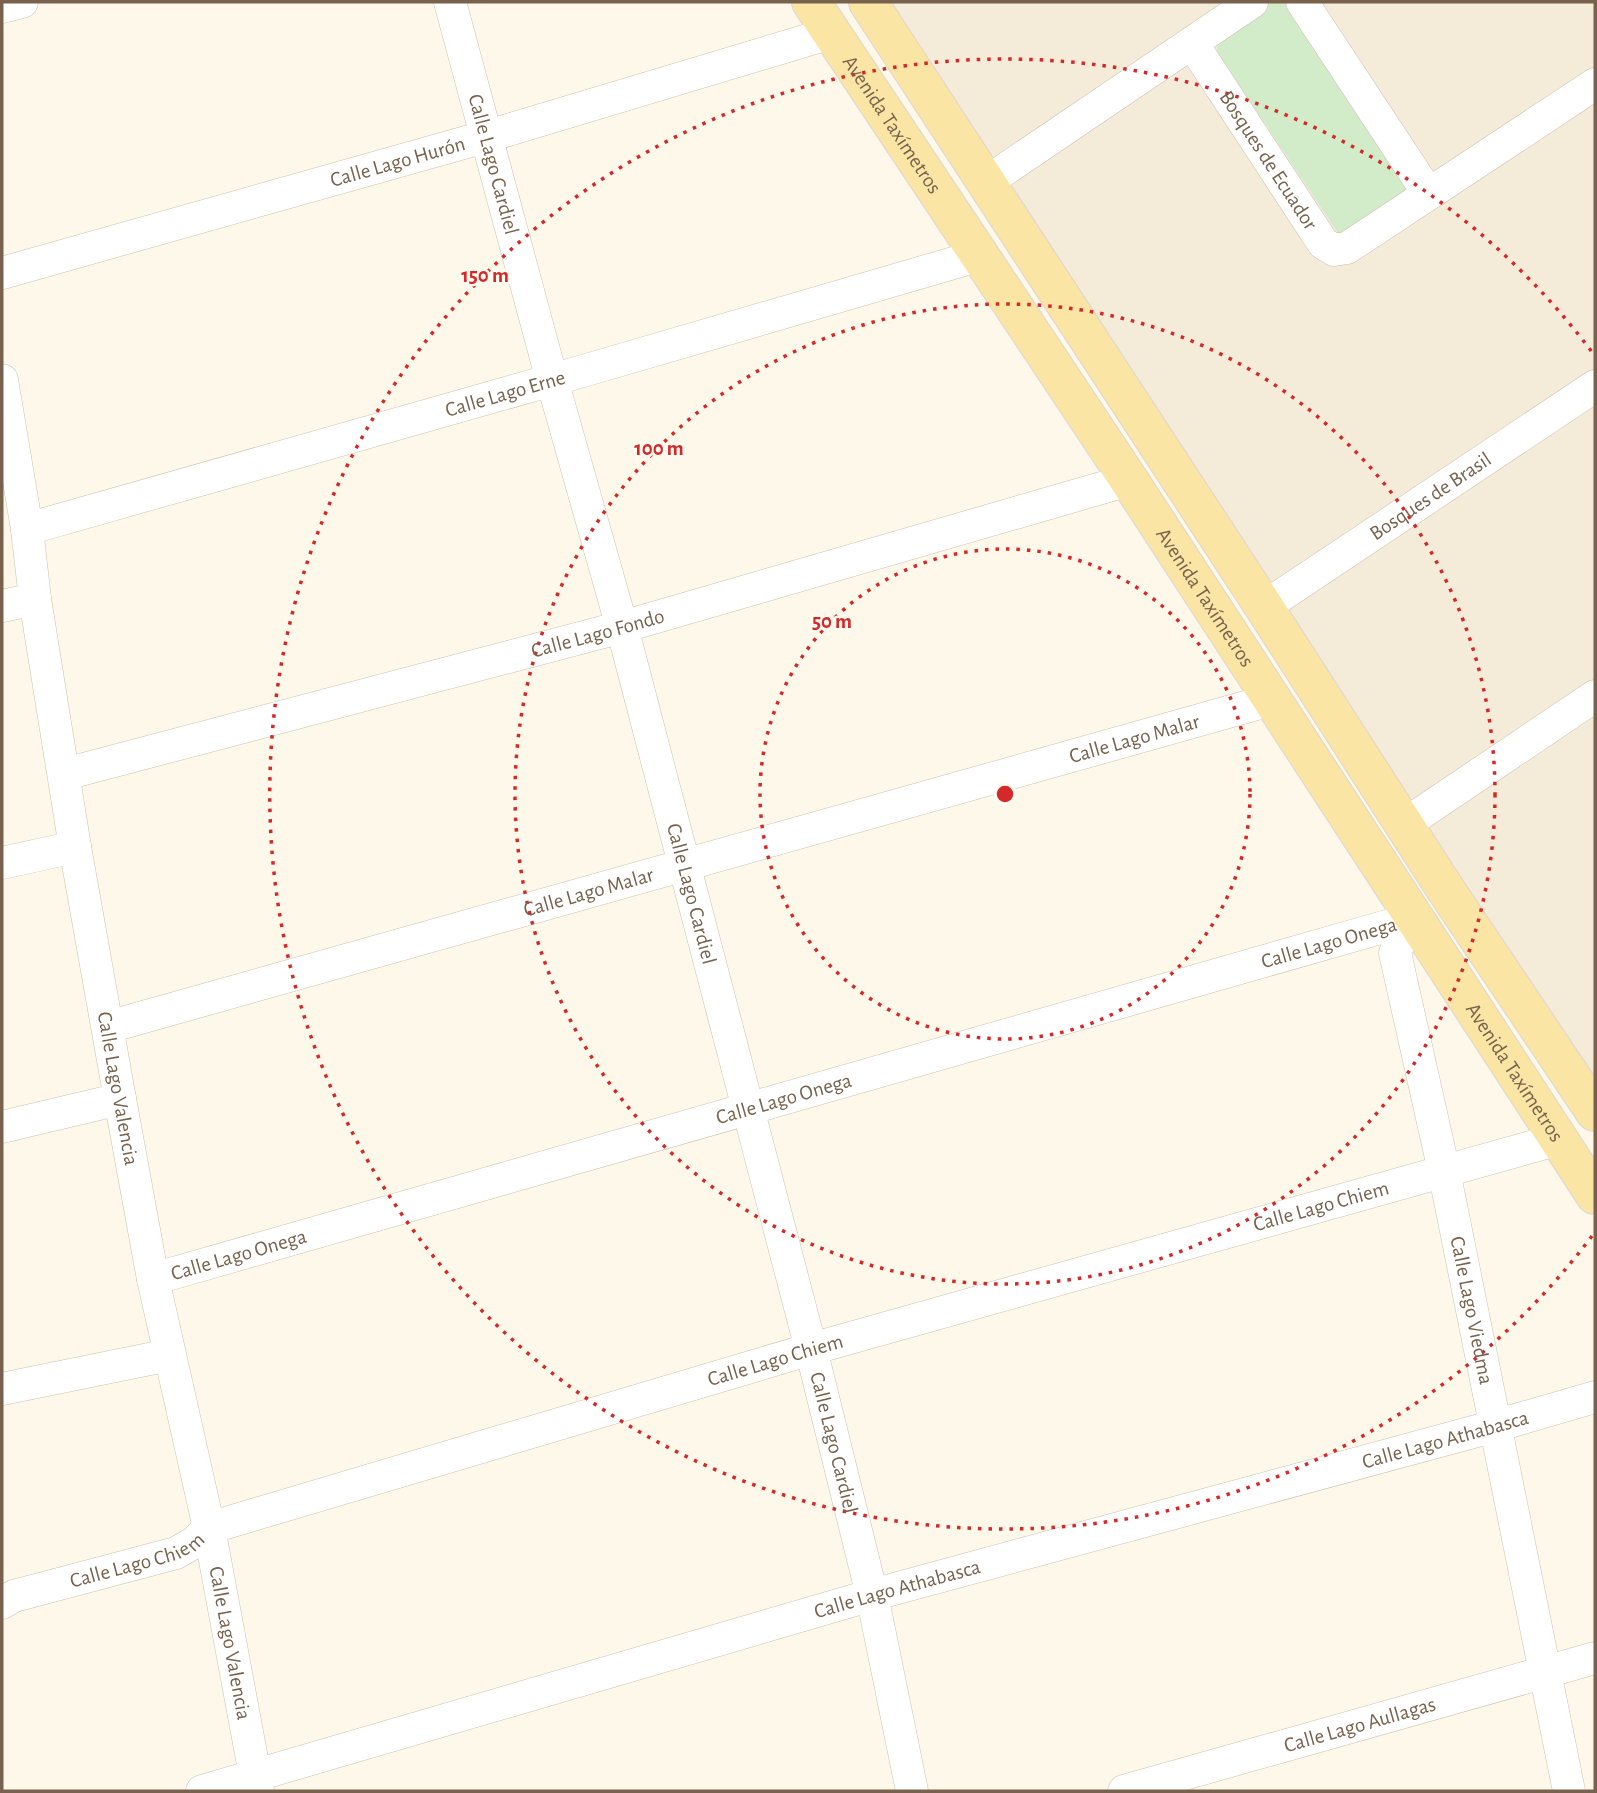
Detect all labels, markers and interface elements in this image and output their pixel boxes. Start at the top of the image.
street label: Avenida Taxímetros [839,52,945,197]
street label: Bosques de Ecuador [1215,87,1321,234]
street label: Calle Lago Cardiel [464,92,522,237]
street label: Calle Lago Hurón [328,133,467,191]
text: 150 m [461,265,509,286]
street label: Calle Lago Erne [443,367,568,421]
text: 100 m [634,438,684,459]
street label: Bosques de Brasil [1366,448,1495,544]
street label: Avenida Taxímetros [1152,524,1258,671]
street label: Calle Lago Fondo [529,605,667,662]
text: 50 m [812,611,852,632]
street label: Calle Lago Malar [1067,711,1202,767]
centre of rings [993,782,1017,806]
street label: Calle Lago Cardiel [663,821,720,967]
street label: Calle Lago Malar [521,864,656,921]
street label: Calle Lago Onega [1259,914,1399,972]
street label: Avenida Taxímetros [1462,999,1567,1146]
street label: Calle Lago Valencia [94,1010,142,1167]
street label: Calle Lago Onega [714,1070,854,1128]
street label: Calle Lago Chiem [1251,1177,1391,1235]
street label: Calle Lago Onega [169,1226,309,1284]
street label: Calle Lago Viedma [1446,1234,1497,1386]
street label: Calle Lago Chiem [705,1331,845,1390]
street label: Calle Lago Cardiel [806,1370,861,1515]
street label: Calle Lago Athabasca [1360,1407,1531,1473]
street label: Calle Lago Chiem [68,1529,209,1592]
street label: Calle Lago Athabasca [812,1556,983,1622]
street label: Calle Lago Valencia [205,1565,255,1722]
street label: Calle Lago Aullagas [1282,1694,1438,1756]

